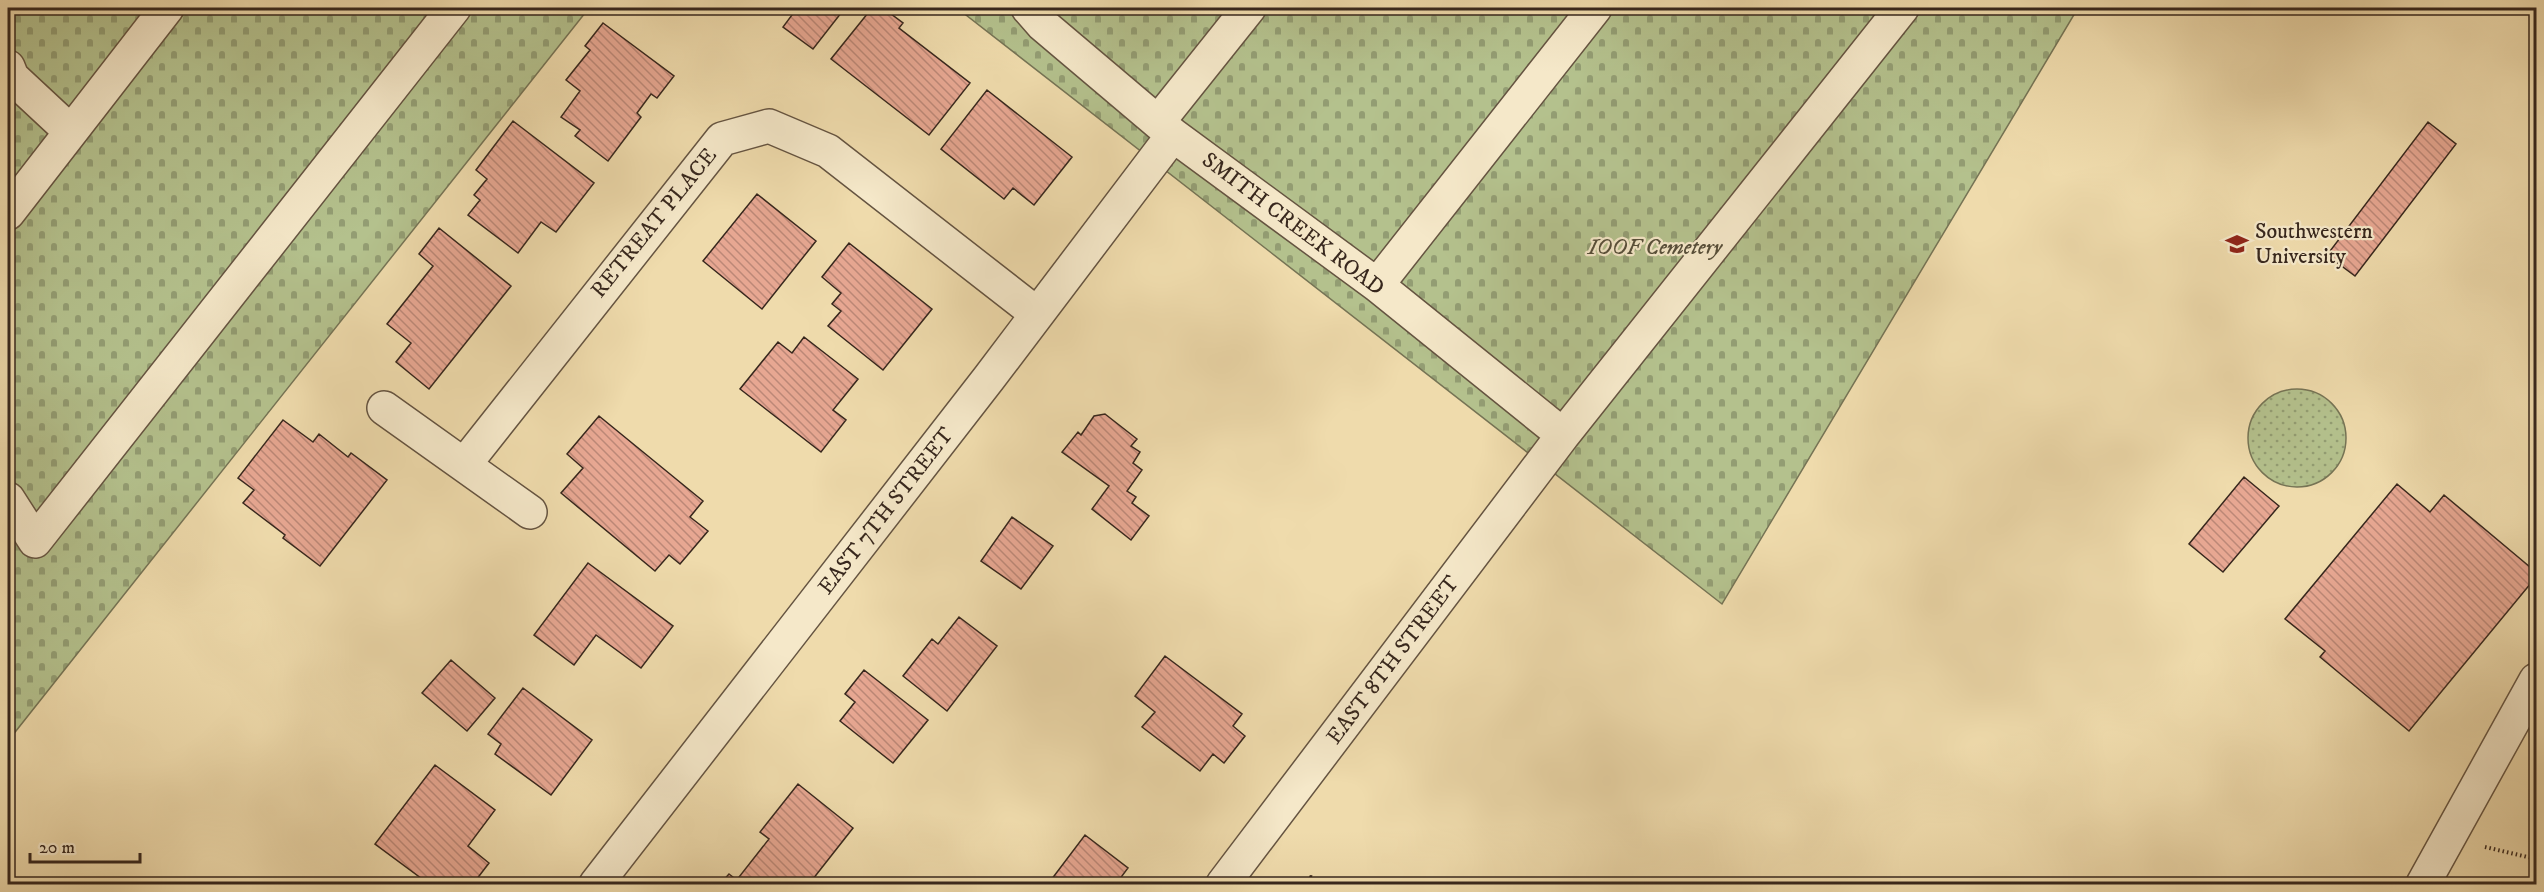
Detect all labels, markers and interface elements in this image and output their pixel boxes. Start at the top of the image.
street label: RETREAT PLACE [585,143,723,303]
street label: SMITH CREEK ROAD [1196,147,1390,301]
place label: Southwestern University [2255,218,2373,270]
school or university icon: Southwestern University [2224,231,2250,257]
park label: IOOF Cemetery [1586,234,1723,261]
street label: EAST 7TH STREET [812,422,960,600]
street label: EAST 8TH STREET [1321,570,1465,750]
scale bar [30,826,140,864]
text: 20 m [39,837,75,859]

